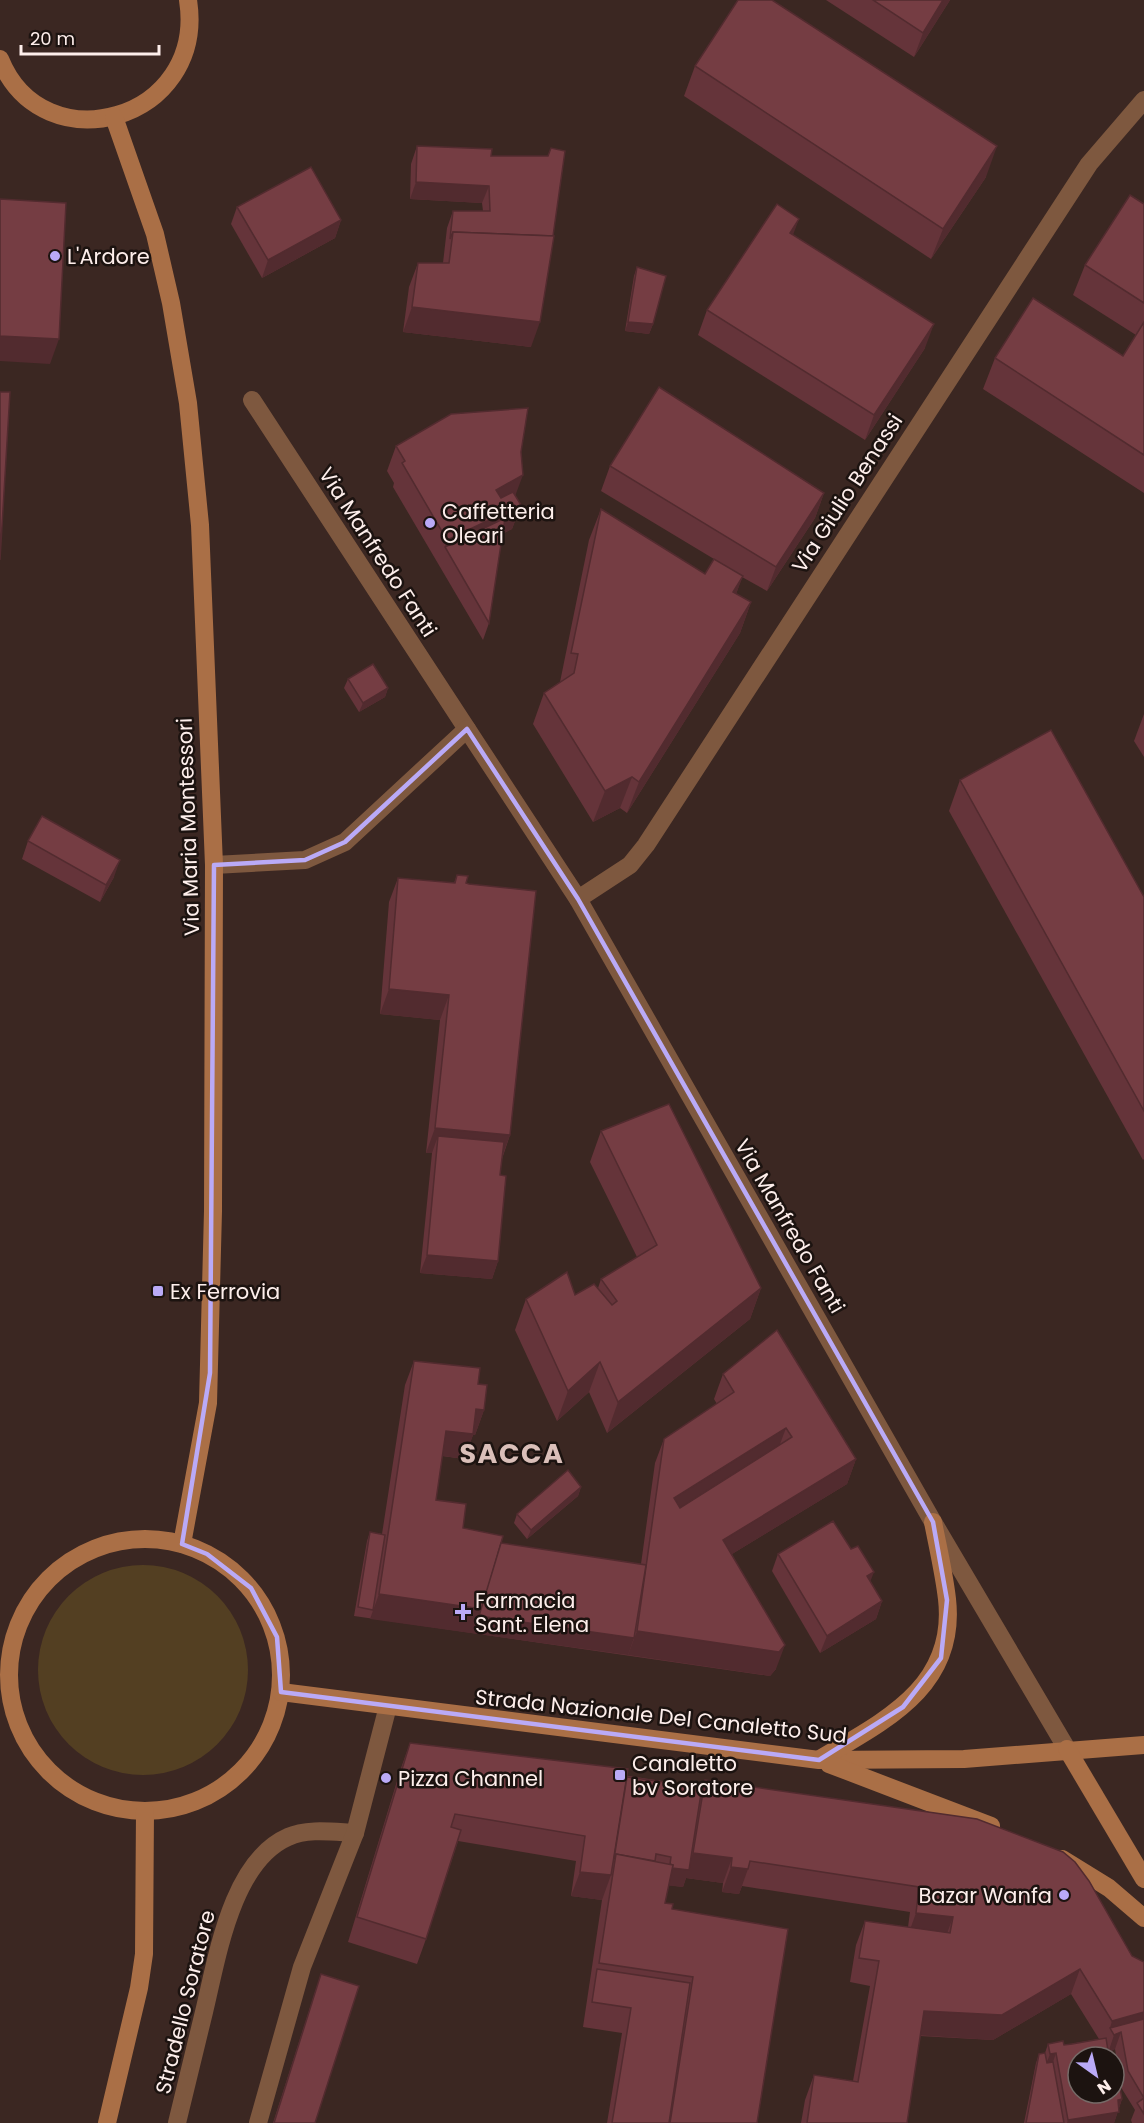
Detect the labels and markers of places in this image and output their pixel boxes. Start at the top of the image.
place label: L'Ardore [67,242,150,271]
marker: L'Ardore [48,249,62,263]
place label: Caffetteria Oleari [442,497,555,550]
marker: Caffetteria Oleari [423,516,437,530]
place label: Ex Ferrovia [170,1277,280,1306]
marker: Ex Ferrovia [151,1284,165,1298]
place label: Farmacia Sant. Elena [475,1586,589,1639]
marker: Farmacia Sant. Elena [456,1605,470,1619]
place label: Canaletto bv Soratore [632,1749,753,1802]
place label: Pizza Channel [398,1764,543,1793]
marker: Canaletto bv Soratore [613,1768,627,1782]
marker: Pizza Channel [379,1771,393,1785]
place label: Bazar Wanfa [919,1881,1052,1910]
marker: Bazar Wanfa [1057,1888,1071,1902]

